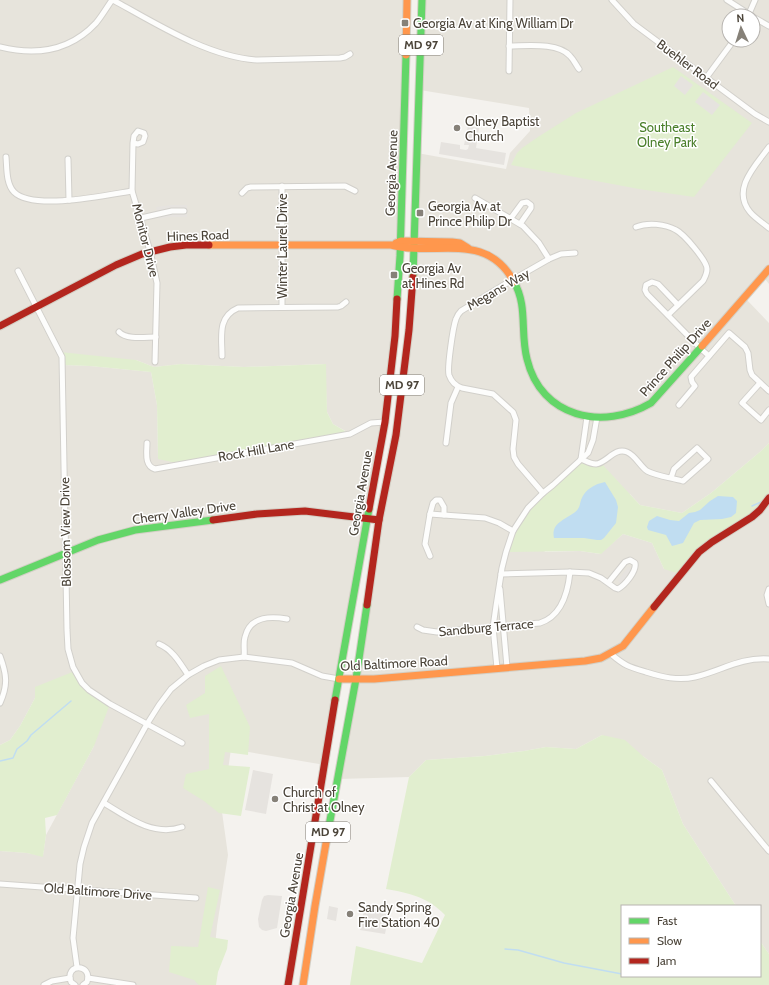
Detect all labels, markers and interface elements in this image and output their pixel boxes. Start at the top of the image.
north arrow [721,8,761,48]
text: N [736,11,745,25]
place label: Georgia Av at King William Dr [413,15,574,31]
marker: Georgia Av at King William Dr [400,18,410,28]
road number: MD 97 [399,35,443,55]
street label: Buehler Road [654,36,722,92]
place label: Olney Baptist Church [465,113,540,144]
park label: Southeast Olney Park [637,119,697,150]
marker: Olney Baptist Church [452,123,462,133]
street label: Georgia Avenue [381,129,401,216]
street label: Winter Laurel Drive [274,193,290,299]
place label: Georgia Av at Prince Philip Dr [428,198,512,229]
street label: Monitor Drive [129,202,163,279]
marker: Georgia Av at Prince Philip Dr [415,208,425,218]
street label: Hines Road [167,226,229,244]
place label: Georgia Av at Hines Rd [402,260,464,291]
street label: Megans Way [464,264,533,313]
marker: Georgia Av at Hines Rd [389,270,399,280]
street label: Prince Philip Drive [636,315,714,399]
road number: MD 97 [380,375,424,395]
street label: Rock Hill Lane [217,435,296,465]
street label: Georgia Avenue [345,449,375,537]
street label: Blossom View Drive [56,477,74,587]
street label: Cherry Valley Drive [131,497,237,527]
street label: Sandburg Terrace [438,615,534,639]
street label: Old Baltimore Road [340,652,448,674]
place label: Church of Christ at Olney [283,784,365,815]
marker: Church of Christ at Olney [270,794,280,804]
road number: MD 97 [306,822,350,842]
street label: Georgia Avenue [276,851,306,939]
street label: Old Baltimore Drive [43,879,153,903]
place label: Sandy Spring Fire Station 40 [358,899,440,930]
legend [621,905,761,977]
marker: Sandy Spring Fire Station 40 [345,909,355,919]
text: Fast [657,913,677,928]
text: Slow [657,933,682,948]
text: Jam [656,953,676,968]

